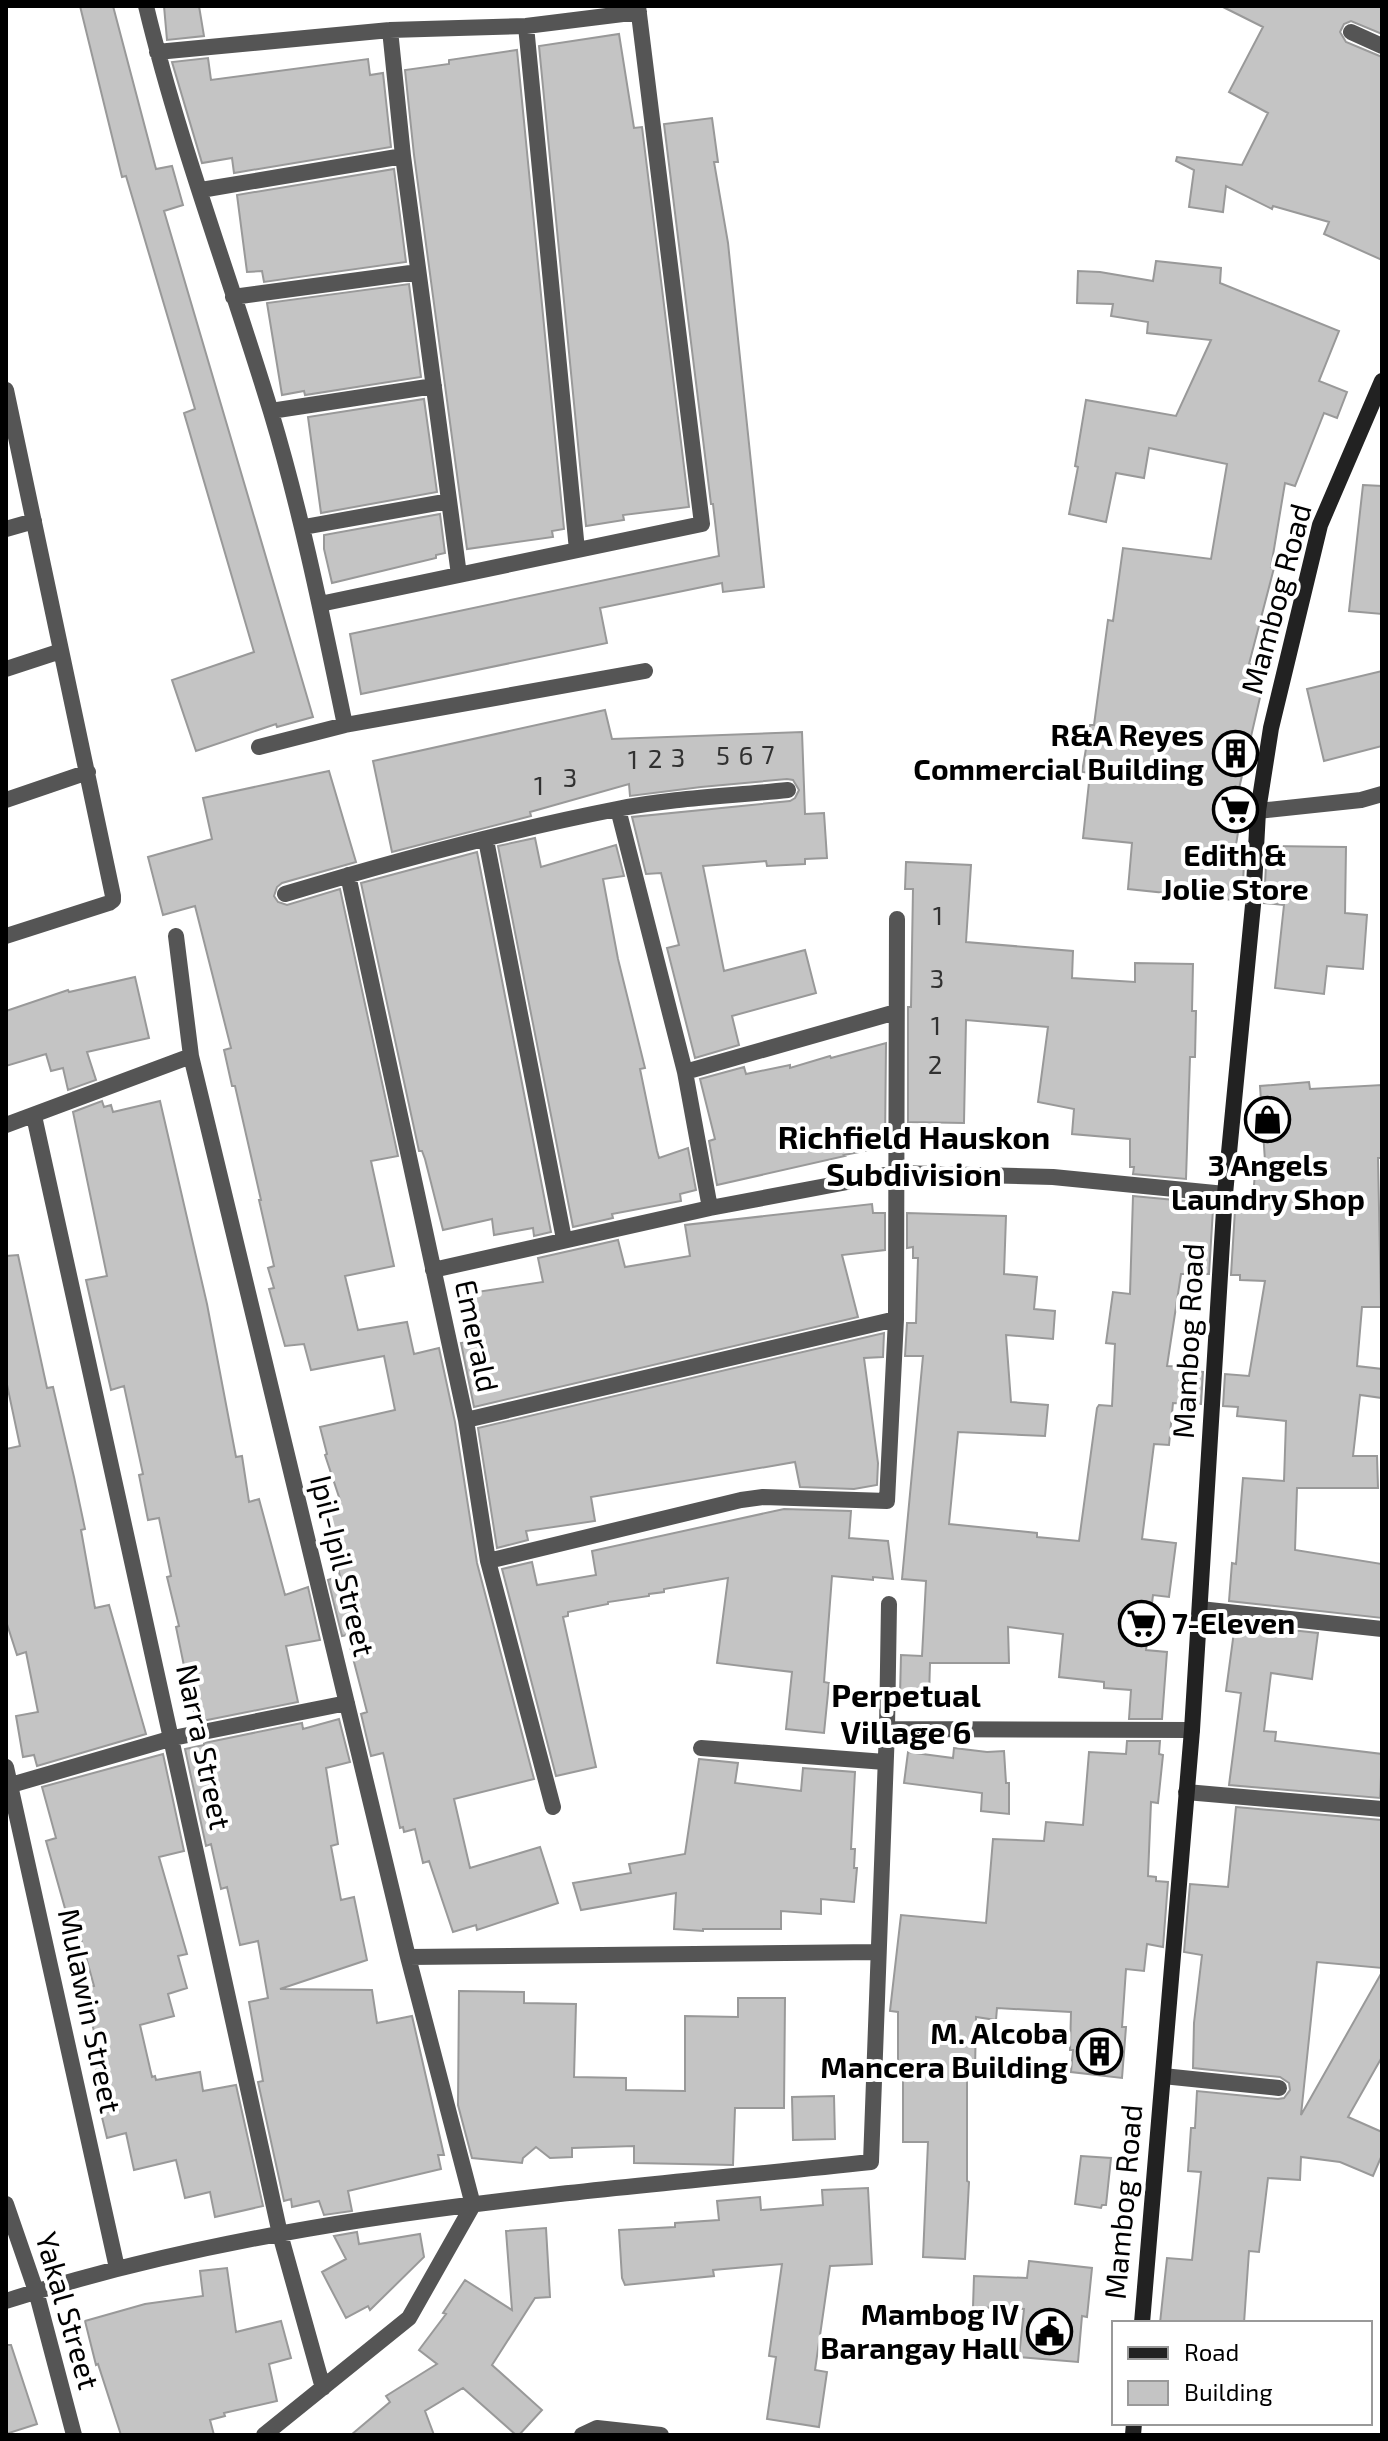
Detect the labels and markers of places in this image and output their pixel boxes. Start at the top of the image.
place label: R&A Reyes Commercial Building [913,716,1205,786]
building icon: R&A Reyes Commercial Building [1211,729,1259,777]
supermarket icon: Edith & Jolie Store [1211,786,1259,834]
place label: Edith & Jolie Store [1161,836,1309,906]
shop icon: 3 Angels Laundry Shop [1244,1096,1292,1144]
place label: 3 Angels Laundry Shop [1171,1146,1365,1217]
supermarket icon: 7-Eleven [1117,1600,1165,1648]
place label: 7-Eleven [1172,1604,1295,1640]
place label: M. Alcoba Mancera Building [820,2014,1069,2084]
building icon: M. Alcoba Mancera Building [1075,2027,1123,2075]
place label: Mambog IV Barangay Hall [820,2295,1019,2366]
public building icon: Mambog IV Barangay Hall [1026,2308,1074,2356]

